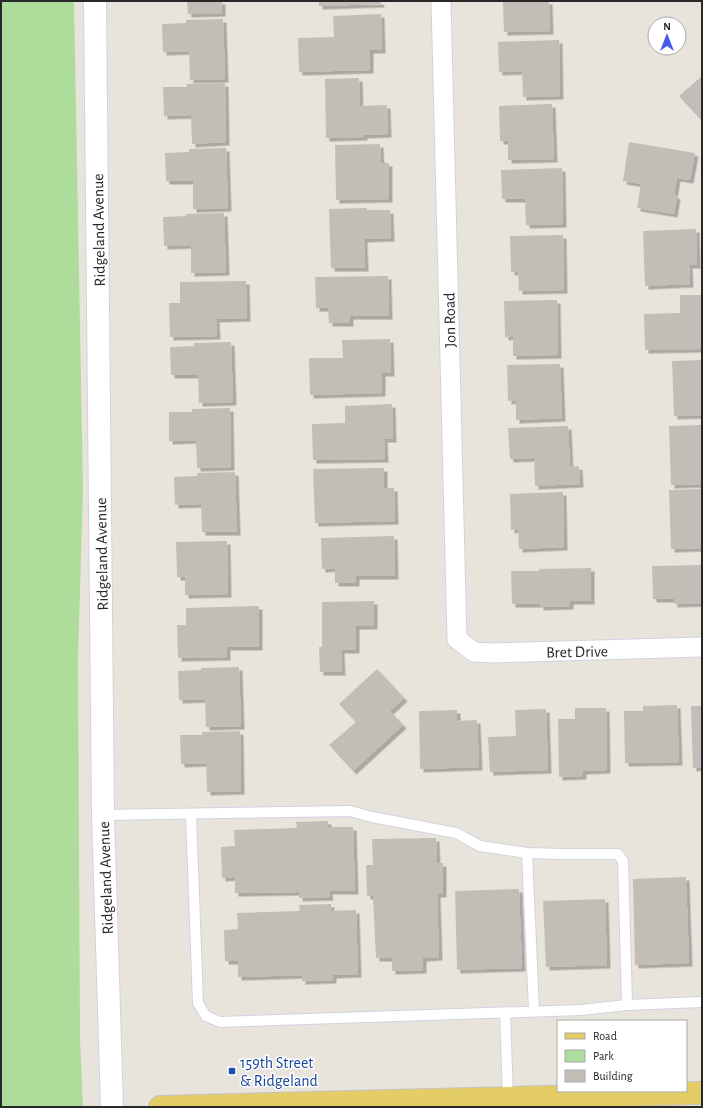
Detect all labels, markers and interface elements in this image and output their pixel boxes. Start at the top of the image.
north arrow [647,16,687,56]
text: N [663,21,671,32]
street label: Ridgeland Avenue [90,173,108,287]
street label: Jon Road [442,292,458,348]
street label: Ridgeland Avenue [93,497,111,611]
street label: Bret Drive [546,643,608,661]
street label: Ridgeland Avenue [96,821,116,935]
legend [557,1020,687,1092]
text: Road [593,1030,617,1042]
text: Park [593,1050,614,1062]
place label: 159th Street & Ridgeland [240,1055,318,1089]
marker: 159th Street & Ridgeland [227,1066,237,1076]
text: Building [593,1070,633,1082]

